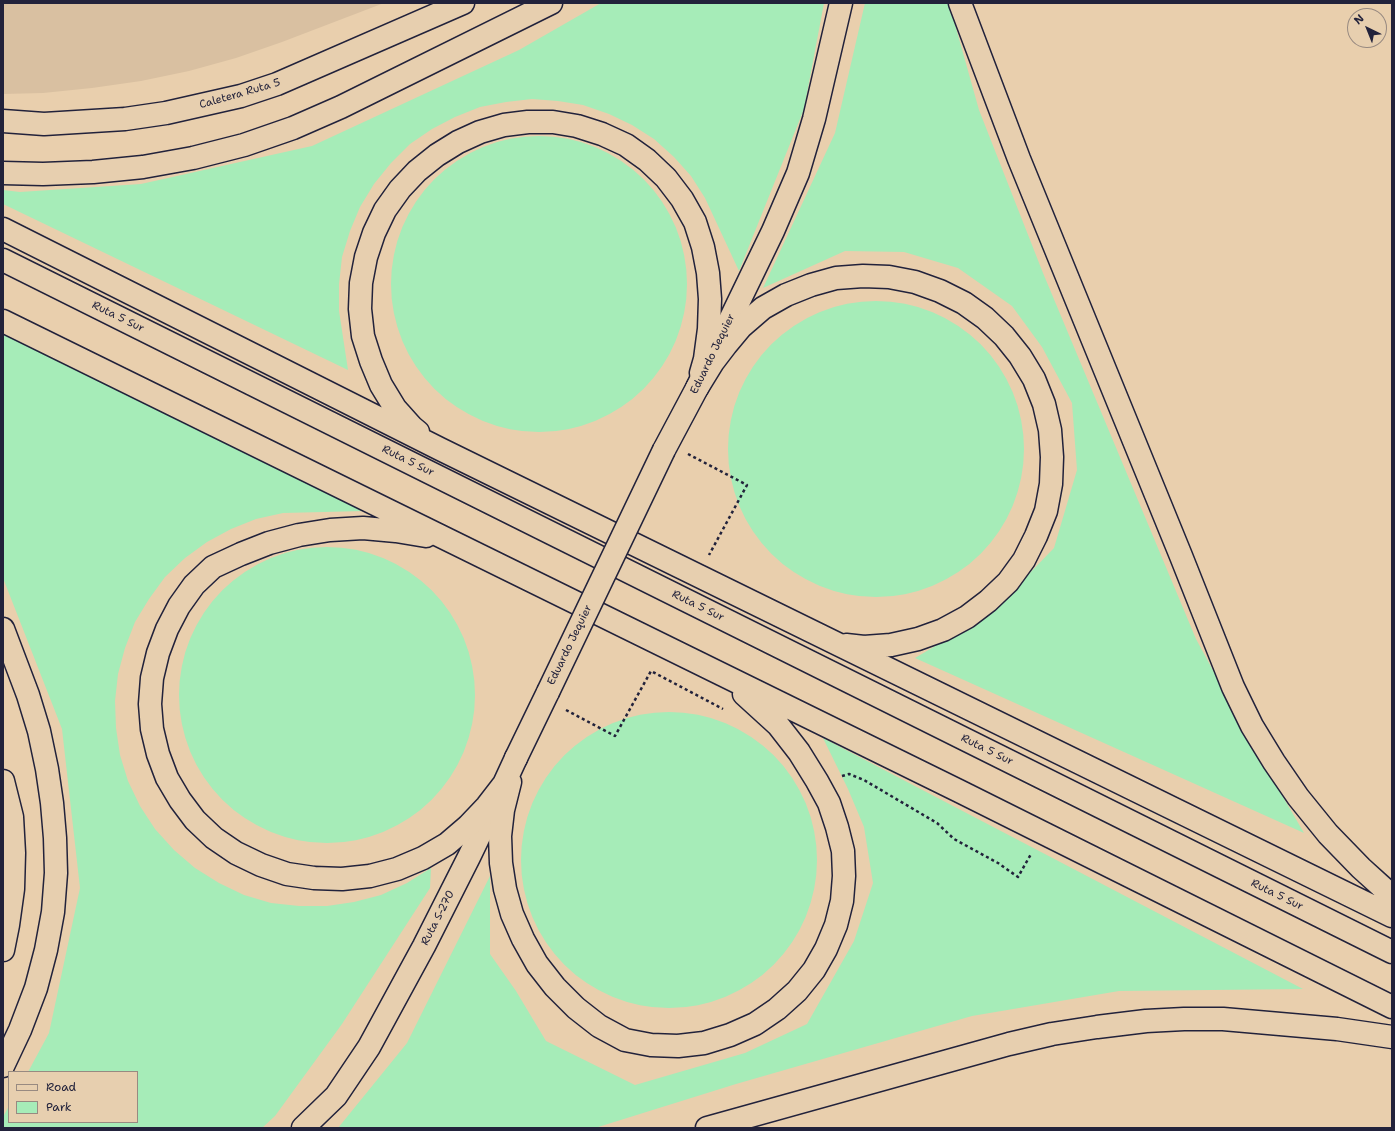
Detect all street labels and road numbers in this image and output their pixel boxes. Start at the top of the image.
street label: Caletera Ruta 5 [198,76,282,112]
street label: Ruta 5 Sur [90,299,146,335]
street label: Eduardo Jequier [688,312,738,396]
street label: Ruta 5 Sur [380,443,436,479]
street label: Ruta 5 Sur [670,588,726,624]
street label: Eduardo Jequier [545,603,595,687]
street label: Ruta 5 Sur [959,732,1015,768]
street label: Ruta 5 Sur [1249,877,1305,913]
street label: Ruta S-270 [419,888,457,948]

